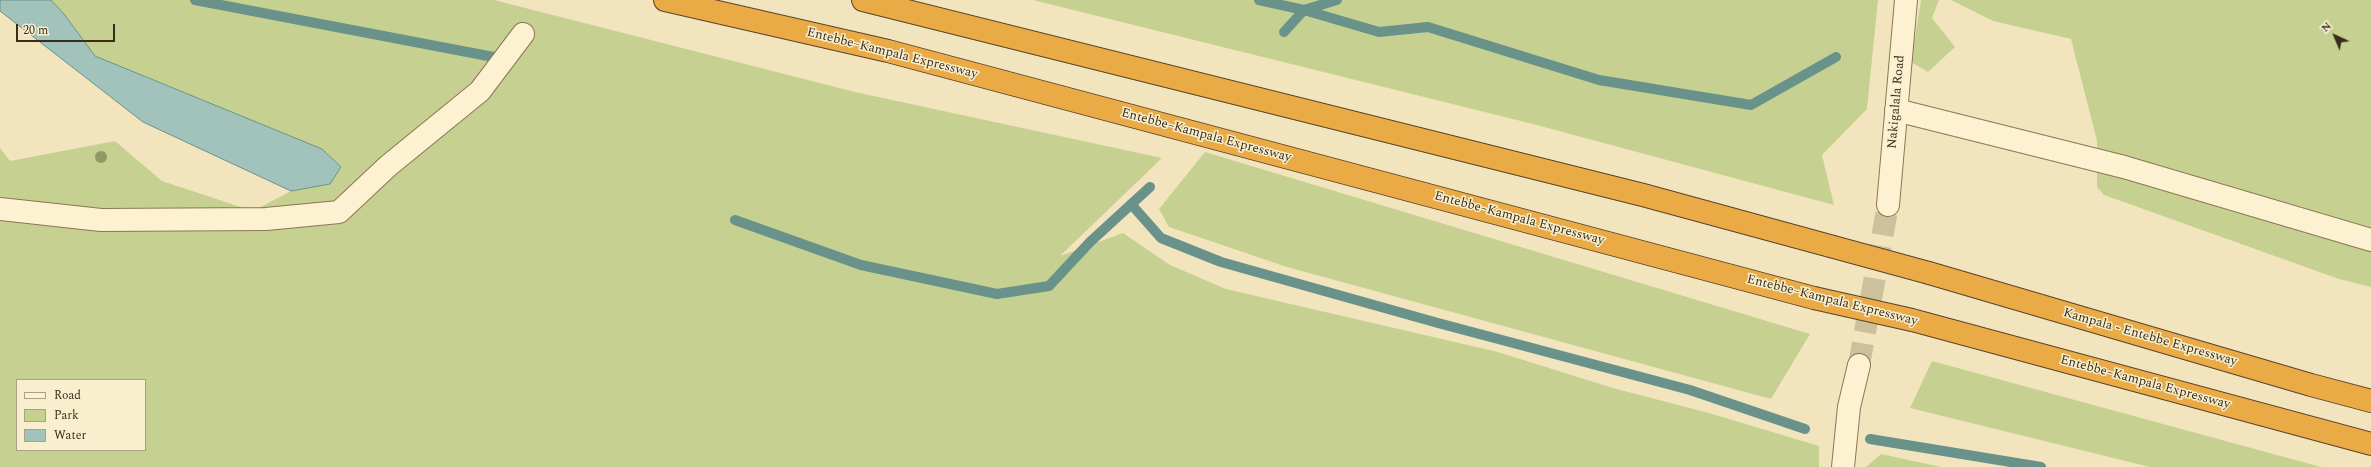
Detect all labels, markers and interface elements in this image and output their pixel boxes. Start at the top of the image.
scale bar [18,16,117,42]
north arrow [2315,16,2355,56]
text: N [2317,18,2335,36]
text: 20 m [23,21,48,40]
street label: Entebbe–Kampala Expressway [805,25,979,83]
street label: Nakigalala Road [1885,55,1909,149]
street label: Entebbe–Kampala Expressway [1119,106,1293,166]
street label: Entebbe–Kampala Expressway [1432,189,1606,249]
street label: Entebbe–Kampala Expressway [1745,272,1919,330]
street label: Kampala - Entebbe Expressway [2061,306,2239,370]
street label: Entebbe–Kampala Expressway [2058,353,2232,413]
legend [16,379,146,451]
text: Road [54,386,81,405]
text: Park [54,406,79,425]
text: Water [54,426,86,445]

